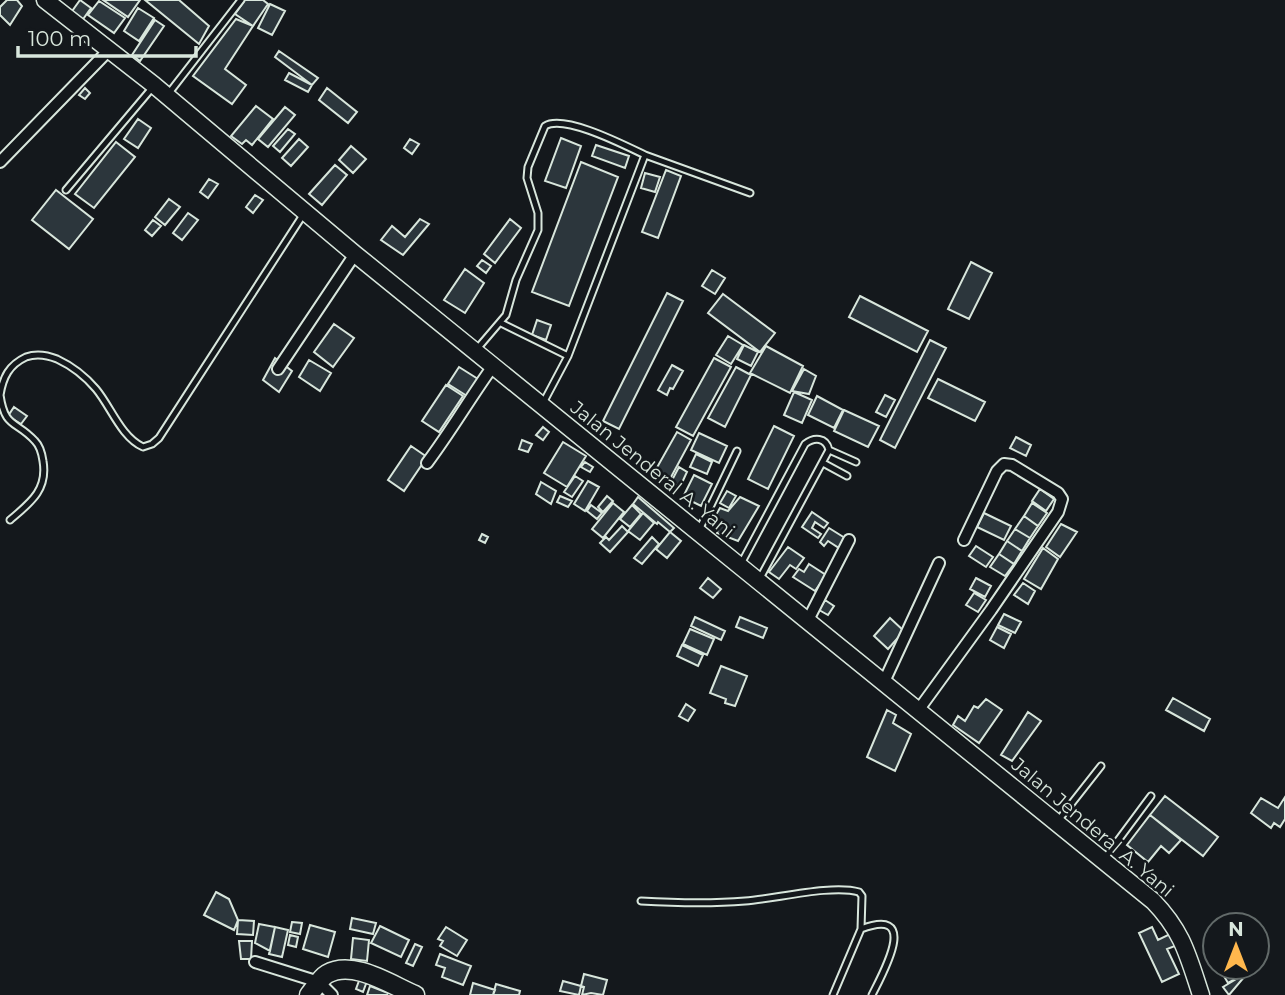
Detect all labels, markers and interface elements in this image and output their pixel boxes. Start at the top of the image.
scale bar [18,14,196,58]
text: 100 m [28,26,91,51]
street label: Jalan Jenderal A. Yani [565,395,739,543]
street label: Jalan Jenderal A. Yani [1006,752,1178,902]
north arrow [1201,911,1271,981]
text: N [1228,918,1244,941]

